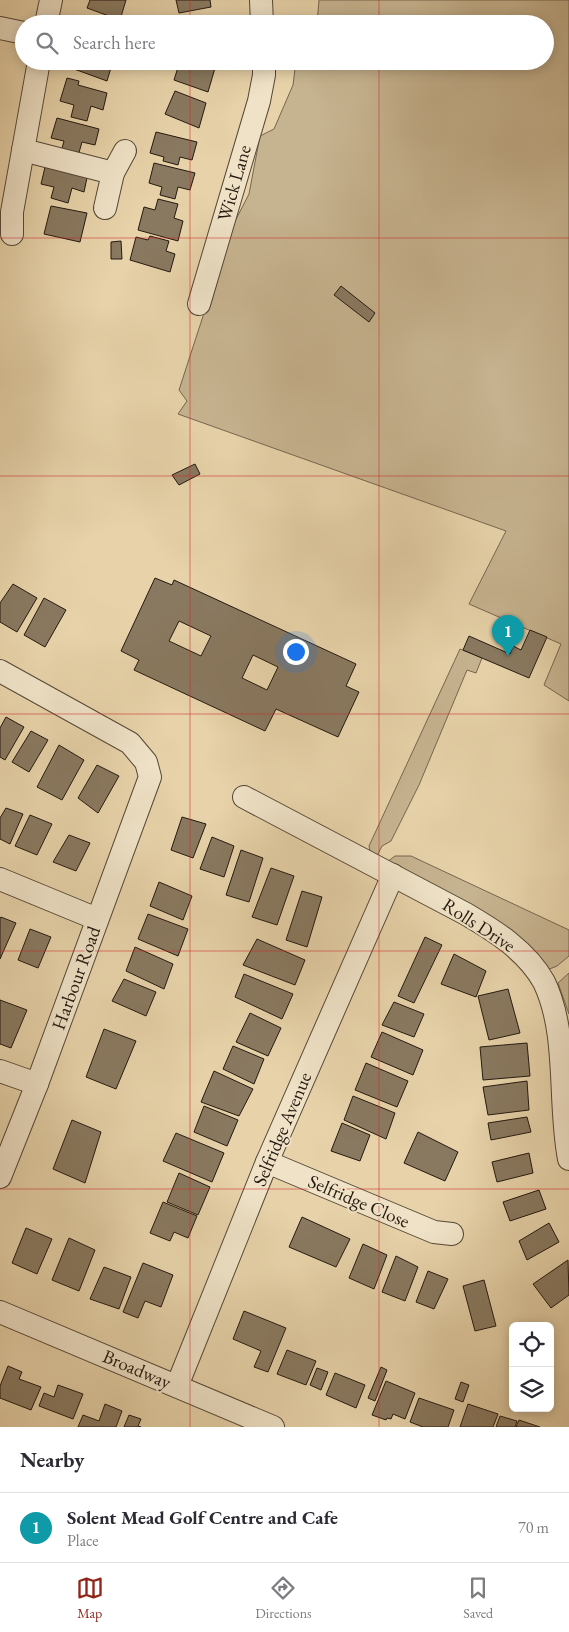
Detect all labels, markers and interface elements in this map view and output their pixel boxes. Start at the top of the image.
search box [15,15,554,70]
icon: search [33,29,61,57]
text: Search here [73,30,155,55]
street label: Wick Lane [211,142,257,224]
pin: 1 [492,615,524,656]
your location [283,639,309,665]
street label: Rolls Drive [438,892,520,958]
street label: Harbour Road [46,922,106,1033]
street label: Selfridge Avenue [247,1068,317,1190]
street label: Selfridge Close [304,1168,414,1234]
map controls [509,1322,554,1412]
button: locate [509,1322,554,1367]
street label: Broadway [99,1343,176,1395]
button: layers [509,1367,554,1412]
text: Nearby [20,1446,84,1473]
text: Solent Mead Golf Centre and Cafe [67,1505,338,1530]
text: 1 [32,1517,40,1538]
text: 70 m [518,1517,549,1538]
text: Place [67,1530,99,1551]
tab: Map [76,1574,104,1622]
tab: Directions [255,1574,312,1622]
tab: Saved [463,1574,493,1622]

